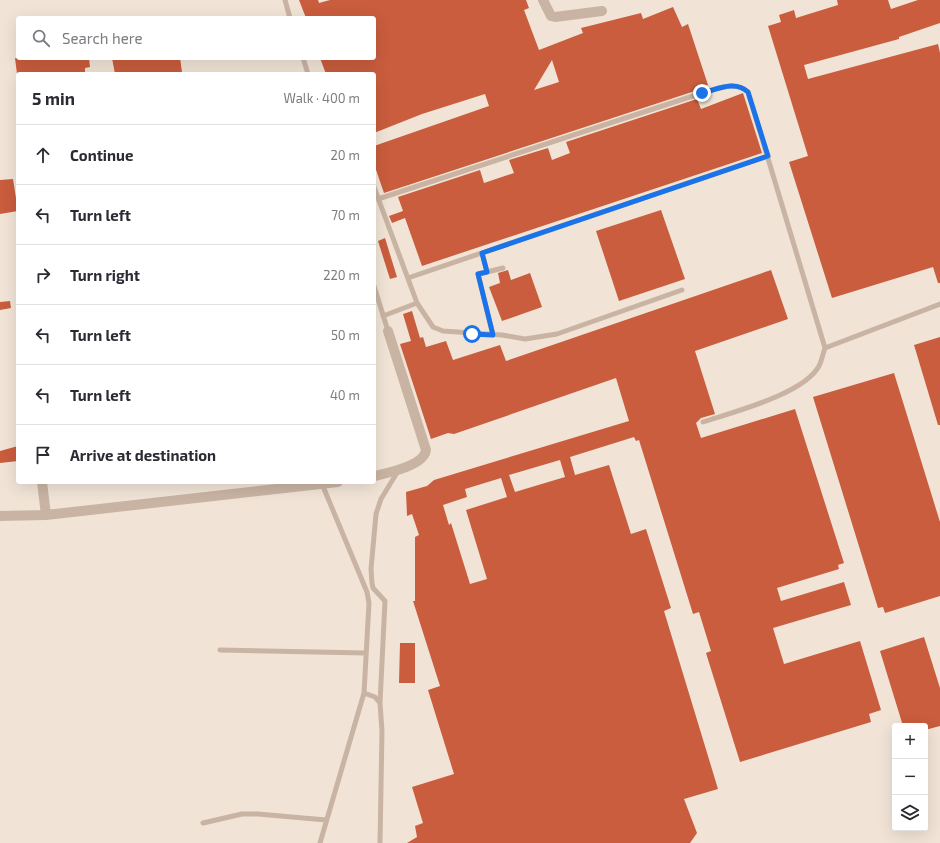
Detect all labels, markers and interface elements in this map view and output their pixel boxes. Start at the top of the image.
search box [16,16,376,60]
icon: search [30,27,52,49]
text: Search here [62,29,143,47]
route end [693,84,711,102]
text: 5 min [32,88,75,108]
text: Walk · 400 m [284,90,360,106]
icon: ahead [32,144,54,166]
text: Continue [70,146,133,164]
text: 20 m [331,147,360,163]
icon: left [32,204,54,226]
text: Turn left [70,206,131,224]
text: 70 m [331,207,360,223]
icon: right [32,264,54,286]
text: Turn right [70,266,140,284]
text: 220 m [323,267,360,283]
icon: left [32,324,54,346]
route start [463,325,481,343]
text: Turn left [70,326,131,344]
text: 50 m [331,327,360,343]
icon: left [32,384,54,406]
text: Turn left [70,386,131,404]
text: 40 m [330,387,360,403]
icon: arrive [32,444,54,466]
text: Arrive at destination [70,446,216,464]
map controls [892,723,928,831]
button: + [892,723,928,759]
button: − [892,759,928,795]
button: layers [892,795,928,831]

